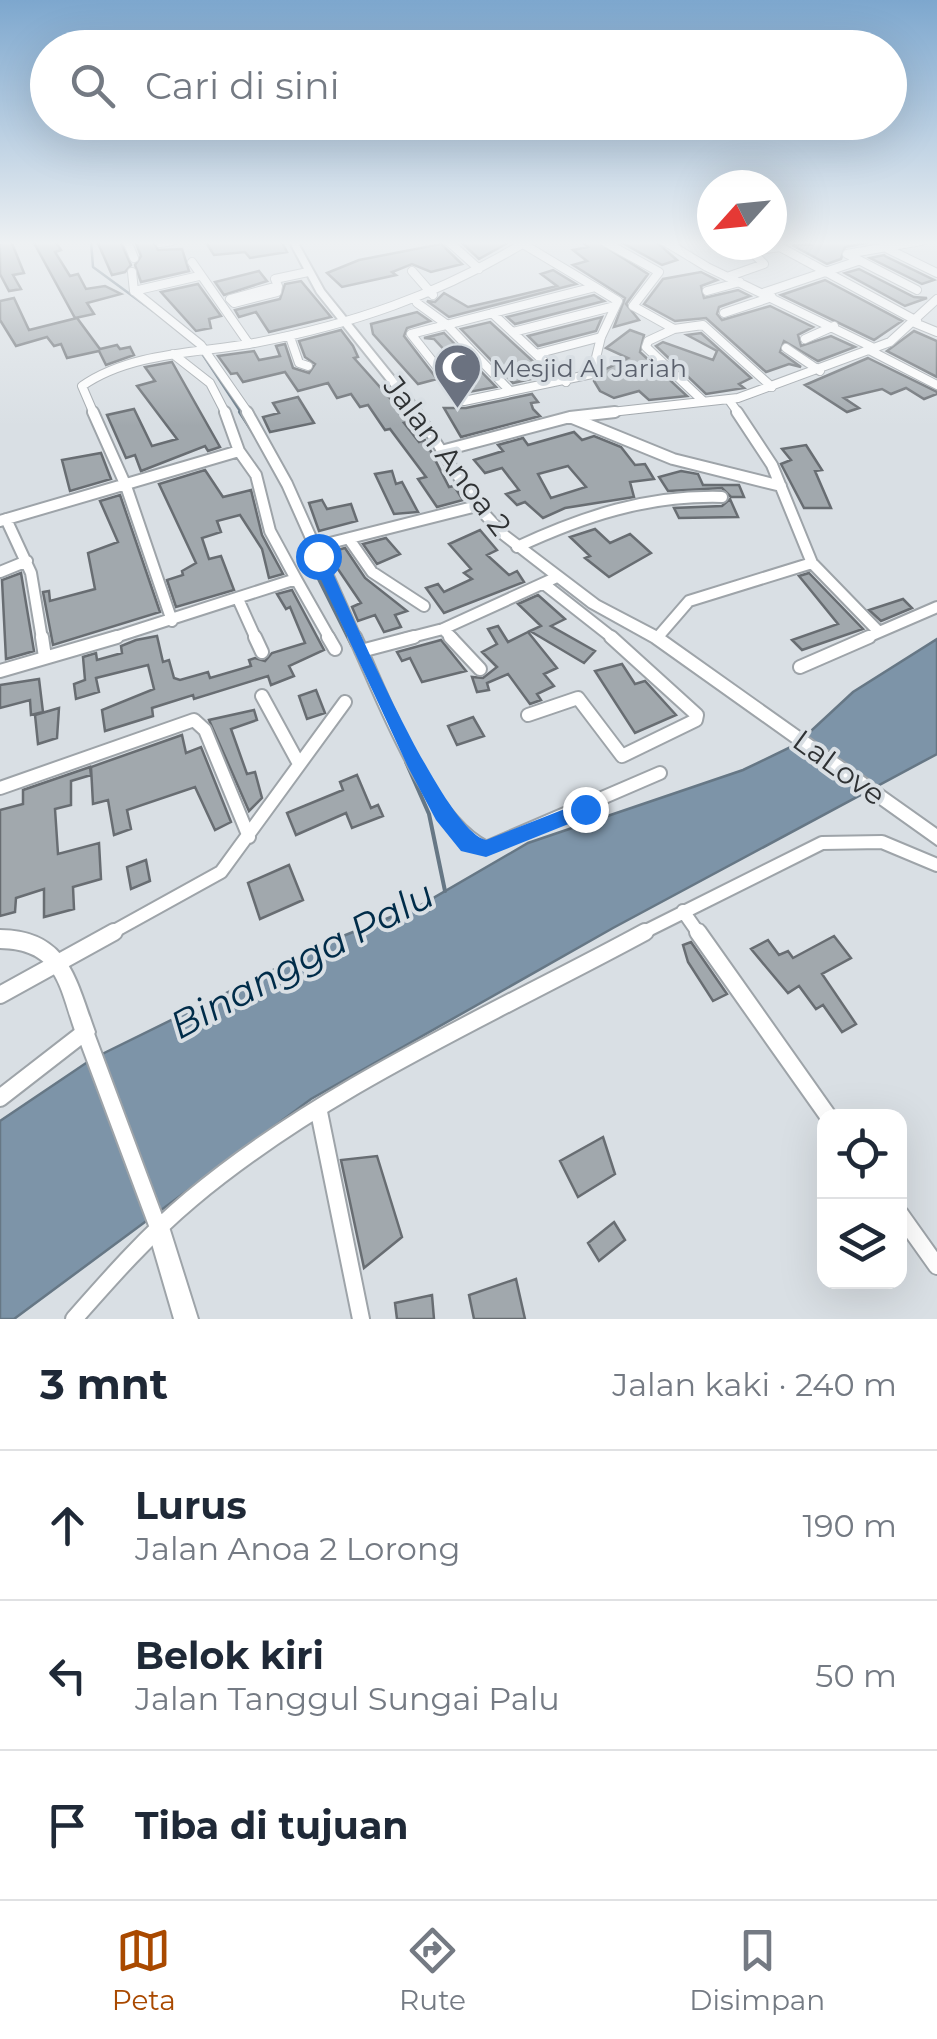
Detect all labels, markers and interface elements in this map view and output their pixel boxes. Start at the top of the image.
search box [30,30,907,140]
icon: search [65,58,120,113]
text: Cari di sini [145,62,340,109]
north arrow [697,170,787,260]
mosque icon: Mesjid Al Jariah [431,342,483,410]
place label: Mesjid Al Jariah [492,353,687,383]
street label: Jalan Anoa 2 [375,368,519,543]
route start [296,534,342,580]
street label: LaLove [786,722,893,813]
route end [563,787,609,833]
water label: Binangga Palu [162,870,442,1049]
map controls [817,1109,907,1289]
button: locate [817,1109,907,1199]
button: layers [817,1199,907,1289]
text: 3 mnt [40,1358,168,1410]
text: Jalan kaki · 240 m [612,1365,897,1404]
text: Lurus [135,1482,247,1529]
icon: ahead [40,1498,95,1553]
text: 190 m [802,1506,897,1545]
text: Jalan Anoa 2 Lorong [135,1529,460,1568]
text: Belok kiri [135,1632,324,1679]
icon: left [40,1648,95,1703]
text: 50 m [815,1656,897,1695]
text: Jalan Tanggul Sungai Palu [135,1679,560,1718]
icon: arrive [40,1798,95,1853]
text: Tiba di tujuan [135,1802,409,1849]
tab: Peta [112,1923,176,2017]
tab: Rute [399,1923,466,2017]
tab: Disimpan [689,1923,825,2017]

